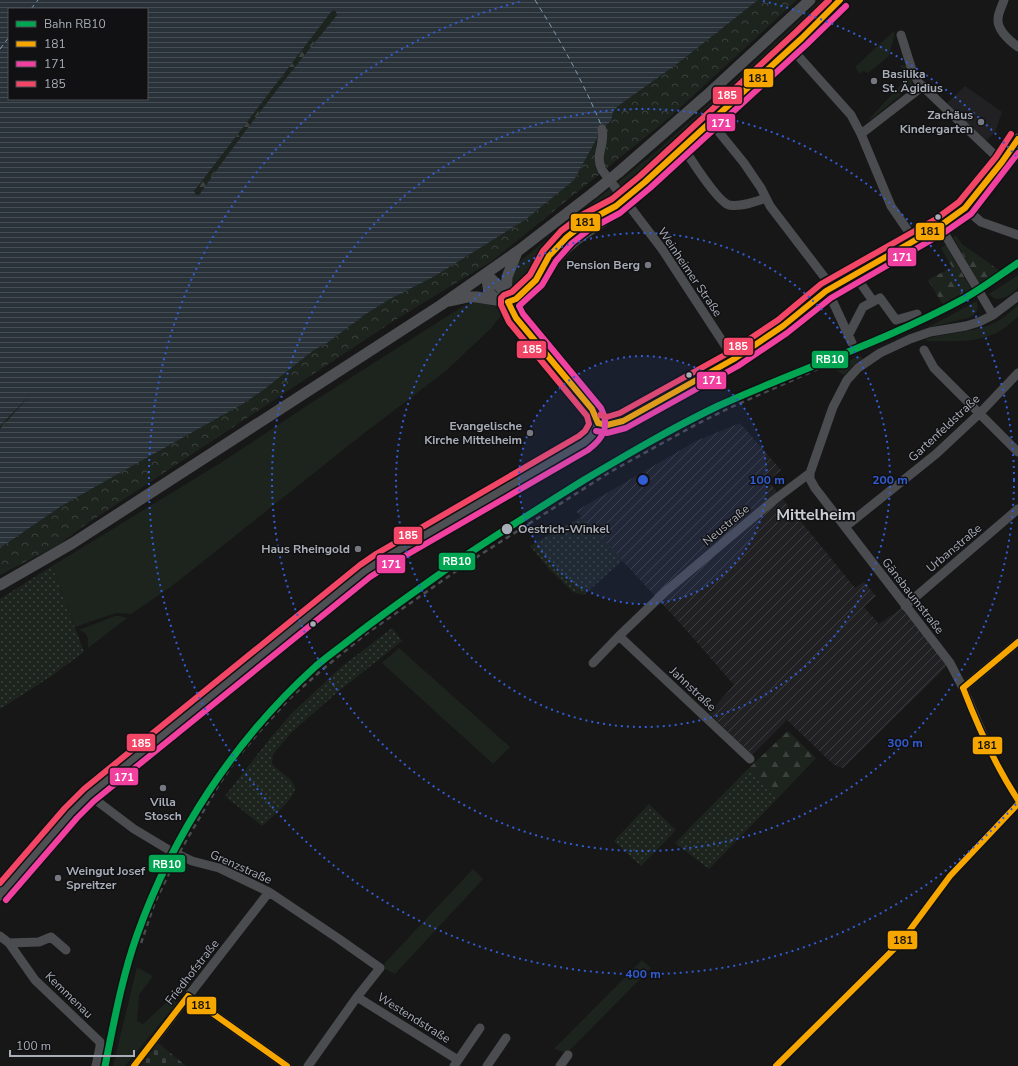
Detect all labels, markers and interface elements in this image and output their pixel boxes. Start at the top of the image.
legend [8,8,148,100]
text: Bahn RB10 [44,16,106,32]
text: 181 [44,36,66,52]
text: 171 [44,56,66,72]
place label: Basilika St. Ägidius [882,66,943,96]
line badge: 181 [743,68,774,88]
text: 181 [748,71,768,86]
text: 185 [44,76,66,92]
marker: Basilika St. Ägidius [869,76,879,86]
line badge: 185 [712,86,743,105]
text: 185 [717,88,737,103]
place label: Zachäus Kindergarten [900,107,973,137]
line badge: 171 [706,113,736,132]
text: 171 [711,116,731,131]
marker: Zachäus Kindergarten [976,117,986,127]
unlabelled marker [933,212,943,222]
line badge: 181 [570,213,601,232]
text: 181 [575,215,595,230]
line badge: 181 [915,222,945,241]
street label: Weinheimer Straße [654,224,726,320]
text: 181 [920,224,940,239]
line badge: 171 [887,247,917,267]
text: 171 [892,250,912,265]
place label: Pension Berg [566,257,640,273]
marker: Pension Berg [643,260,653,270]
line badge: 185 [723,337,754,356]
text: 185 [728,339,748,354]
line badge: 185 [516,340,547,359]
text: 185 [522,342,542,357]
line badge: RB10 [811,350,849,369]
text: RB10 [816,352,845,367]
unlabelled marker [684,370,694,380]
line badge: 171 [696,371,727,390]
text: 171 [702,373,722,388]
street label: Gartenfeldstraße [905,391,983,465]
place label: Evangelische Kirche Mittelheim [424,418,522,448]
marker: Evangelische Kirche Mittelheim [525,428,535,438]
text: 100 m [749,472,785,488]
text: 200 m [872,472,908,488]
centre of rings [636,473,650,487]
street label: Neustraße [699,501,753,549]
district label: Mittelheim [776,504,856,526]
street label: Urbanstraße [923,520,985,576]
place label: Oestrich-Winkel [518,521,610,537]
marker: Oestrich-Winkel [500,522,514,536]
line badge: 185 [393,526,423,545]
text: 185 [398,528,418,543]
place label: Haus Rheingold [261,541,350,557]
marker: Haus Rheingold [353,544,363,554]
line badge: RB10 [438,552,476,571]
line badge: 171 [376,554,406,574]
text: RB10 [443,554,472,569]
street label: Gänsbaumstraße [878,555,948,637]
text: 171 [381,557,401,572]
unlabelled marker [308,619,318,629]
street label: Jahnstraße [666,663,720,715]
line badge: 185 [126,733,156,752]
text: 300 m [887,735,923,751]
text: 185 [131,736,151,751]
line badge: 181 [972,736,1003,755]
text: 181 [977,738,997,753]
line badge: 171 [109,767,139,786]
text: 171 [114,770,134,785]
marker: Villa Stosch [158,783,168,793]
place label: Villa Stosch [144,794,182,824]
street label: Grenzstraße [208,846,274,888]
line badge: RB10 [148,854,186,873]
text: RB10 [153,857,182,872]
place label: Weingut Josef Spreitzer [66,863,146,893]
marker: Weingut Josef Spreitzer [53,873,63,883]
line badge: 181 [887,930,918,950]
text: 181 [893,933,913,948]
street label: Friedhofstraße [162,936,222,1008]
text: 400 m [625,966,661,982]
street label: Kemmenau [42,968,96,1022]
street label: Westendstraße [374,989,454,1047]
line badge: 181 [186,996,217,1015]
text: 181 [191,998,211,1013]
scale bar [10,1032,134,1058]
text: 100 m [16,1038,51,1054]

